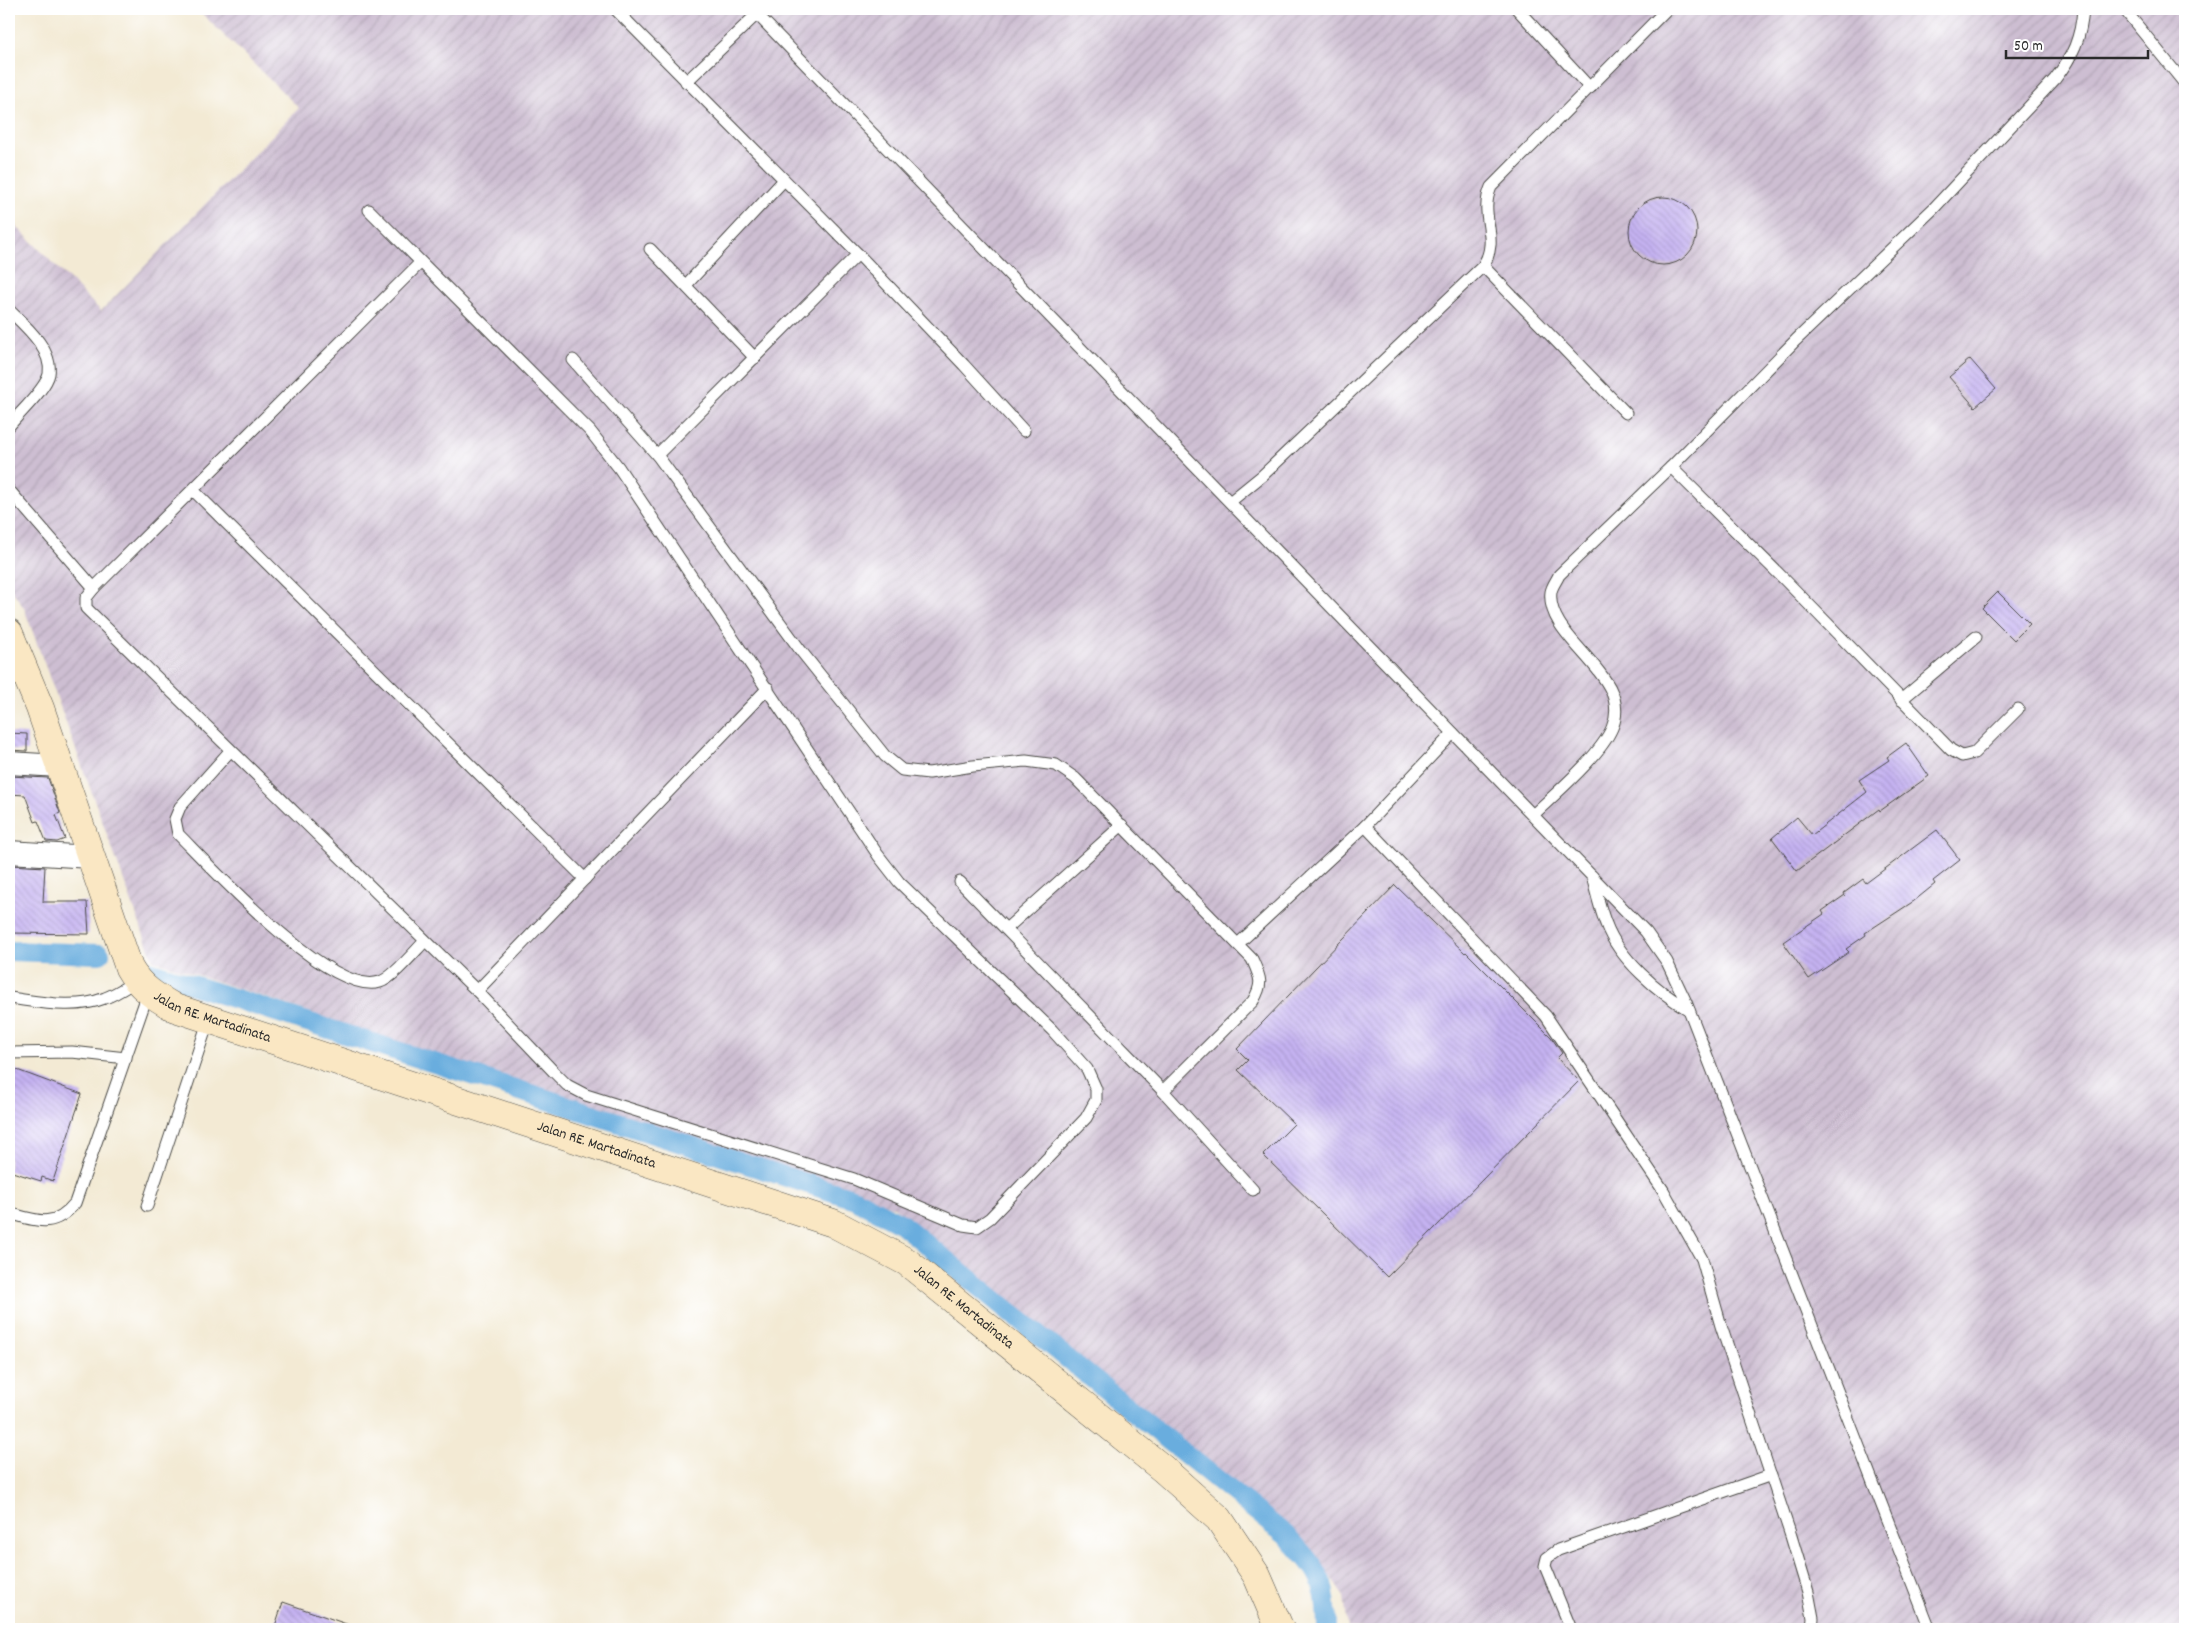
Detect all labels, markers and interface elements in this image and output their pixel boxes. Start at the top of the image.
scale bar [2006,28,2149,60]
text: 50 m [2014,36,2043,58]
street label: Jalan RE. Martadinata [149,986,275,1050]
street label: Jalan RE. Martadinata [534,1116,660,1176]
street label: Jalan RE. Martadinata [908,1260,1019,1356]

